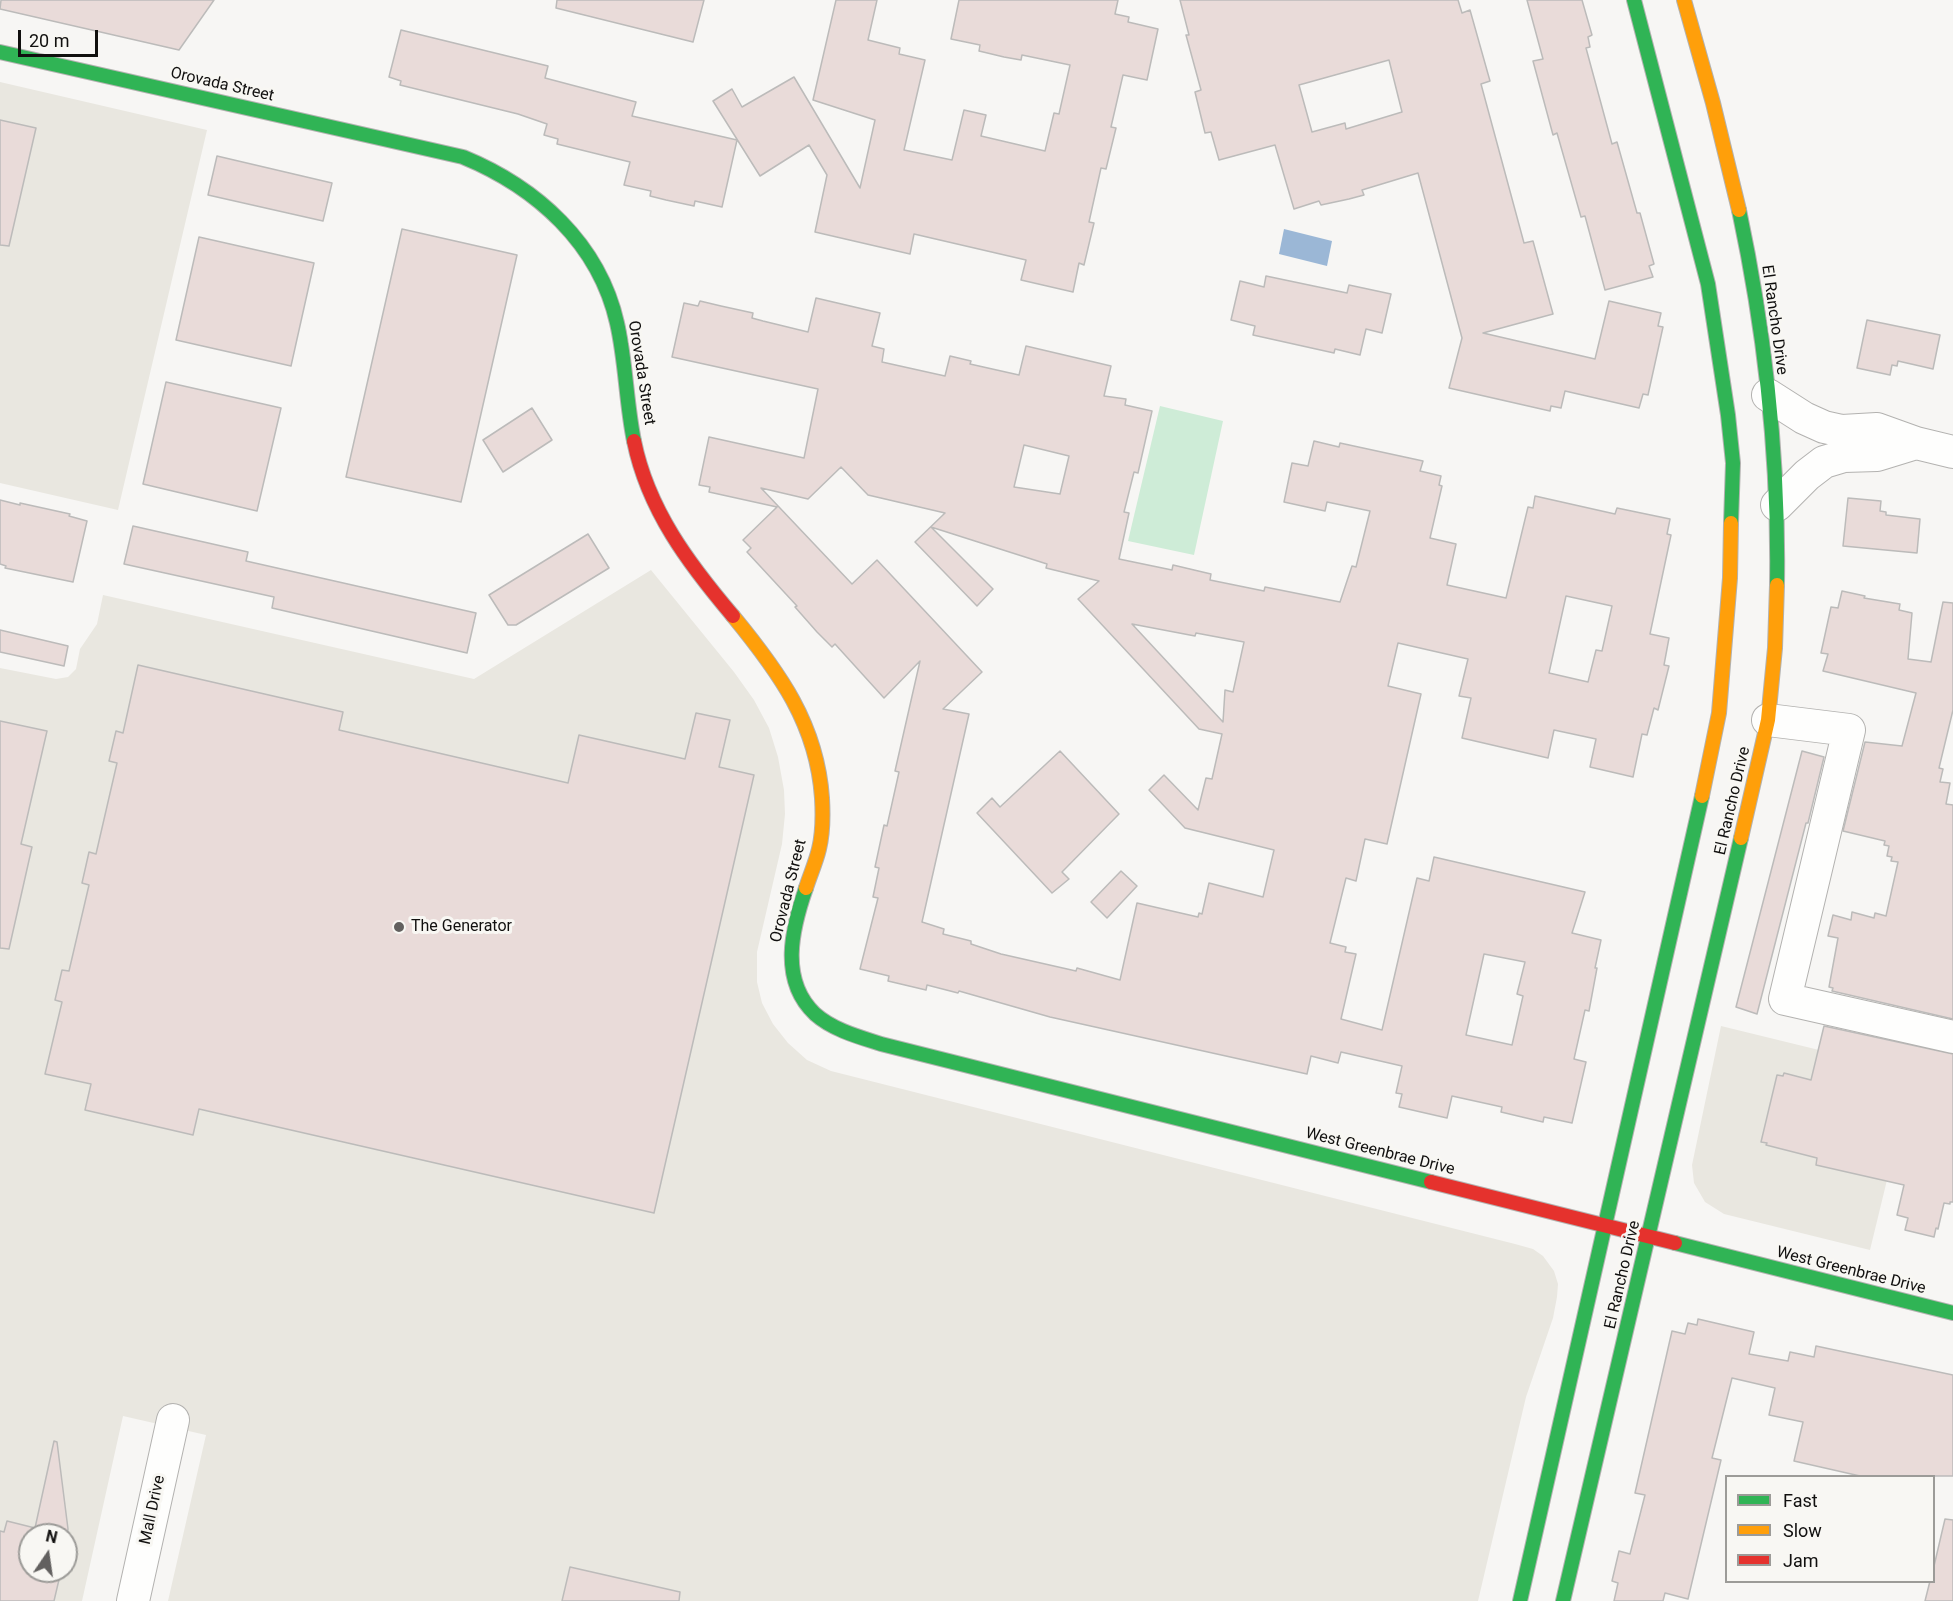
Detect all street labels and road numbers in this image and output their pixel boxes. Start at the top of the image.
street label: Orovada Street [168,64,276,106]
street label: El Rancho Drive [1757,264,1791,376]
street label: Orovada Street [623,319,659,427]
street label: El Rancho Drive [1711,745,1755,857]
street label: Orovada Street [767,837,811,945]
street label: West Greenbrae Drive [1303,1124,1457,1180]
street label: El Rancho Drive [1601,1219,1645,1331]
street label: West Greenbrae Drive [1774,1243,1928,1299]
street label: Mall Drive [136,1474,170,1546]

